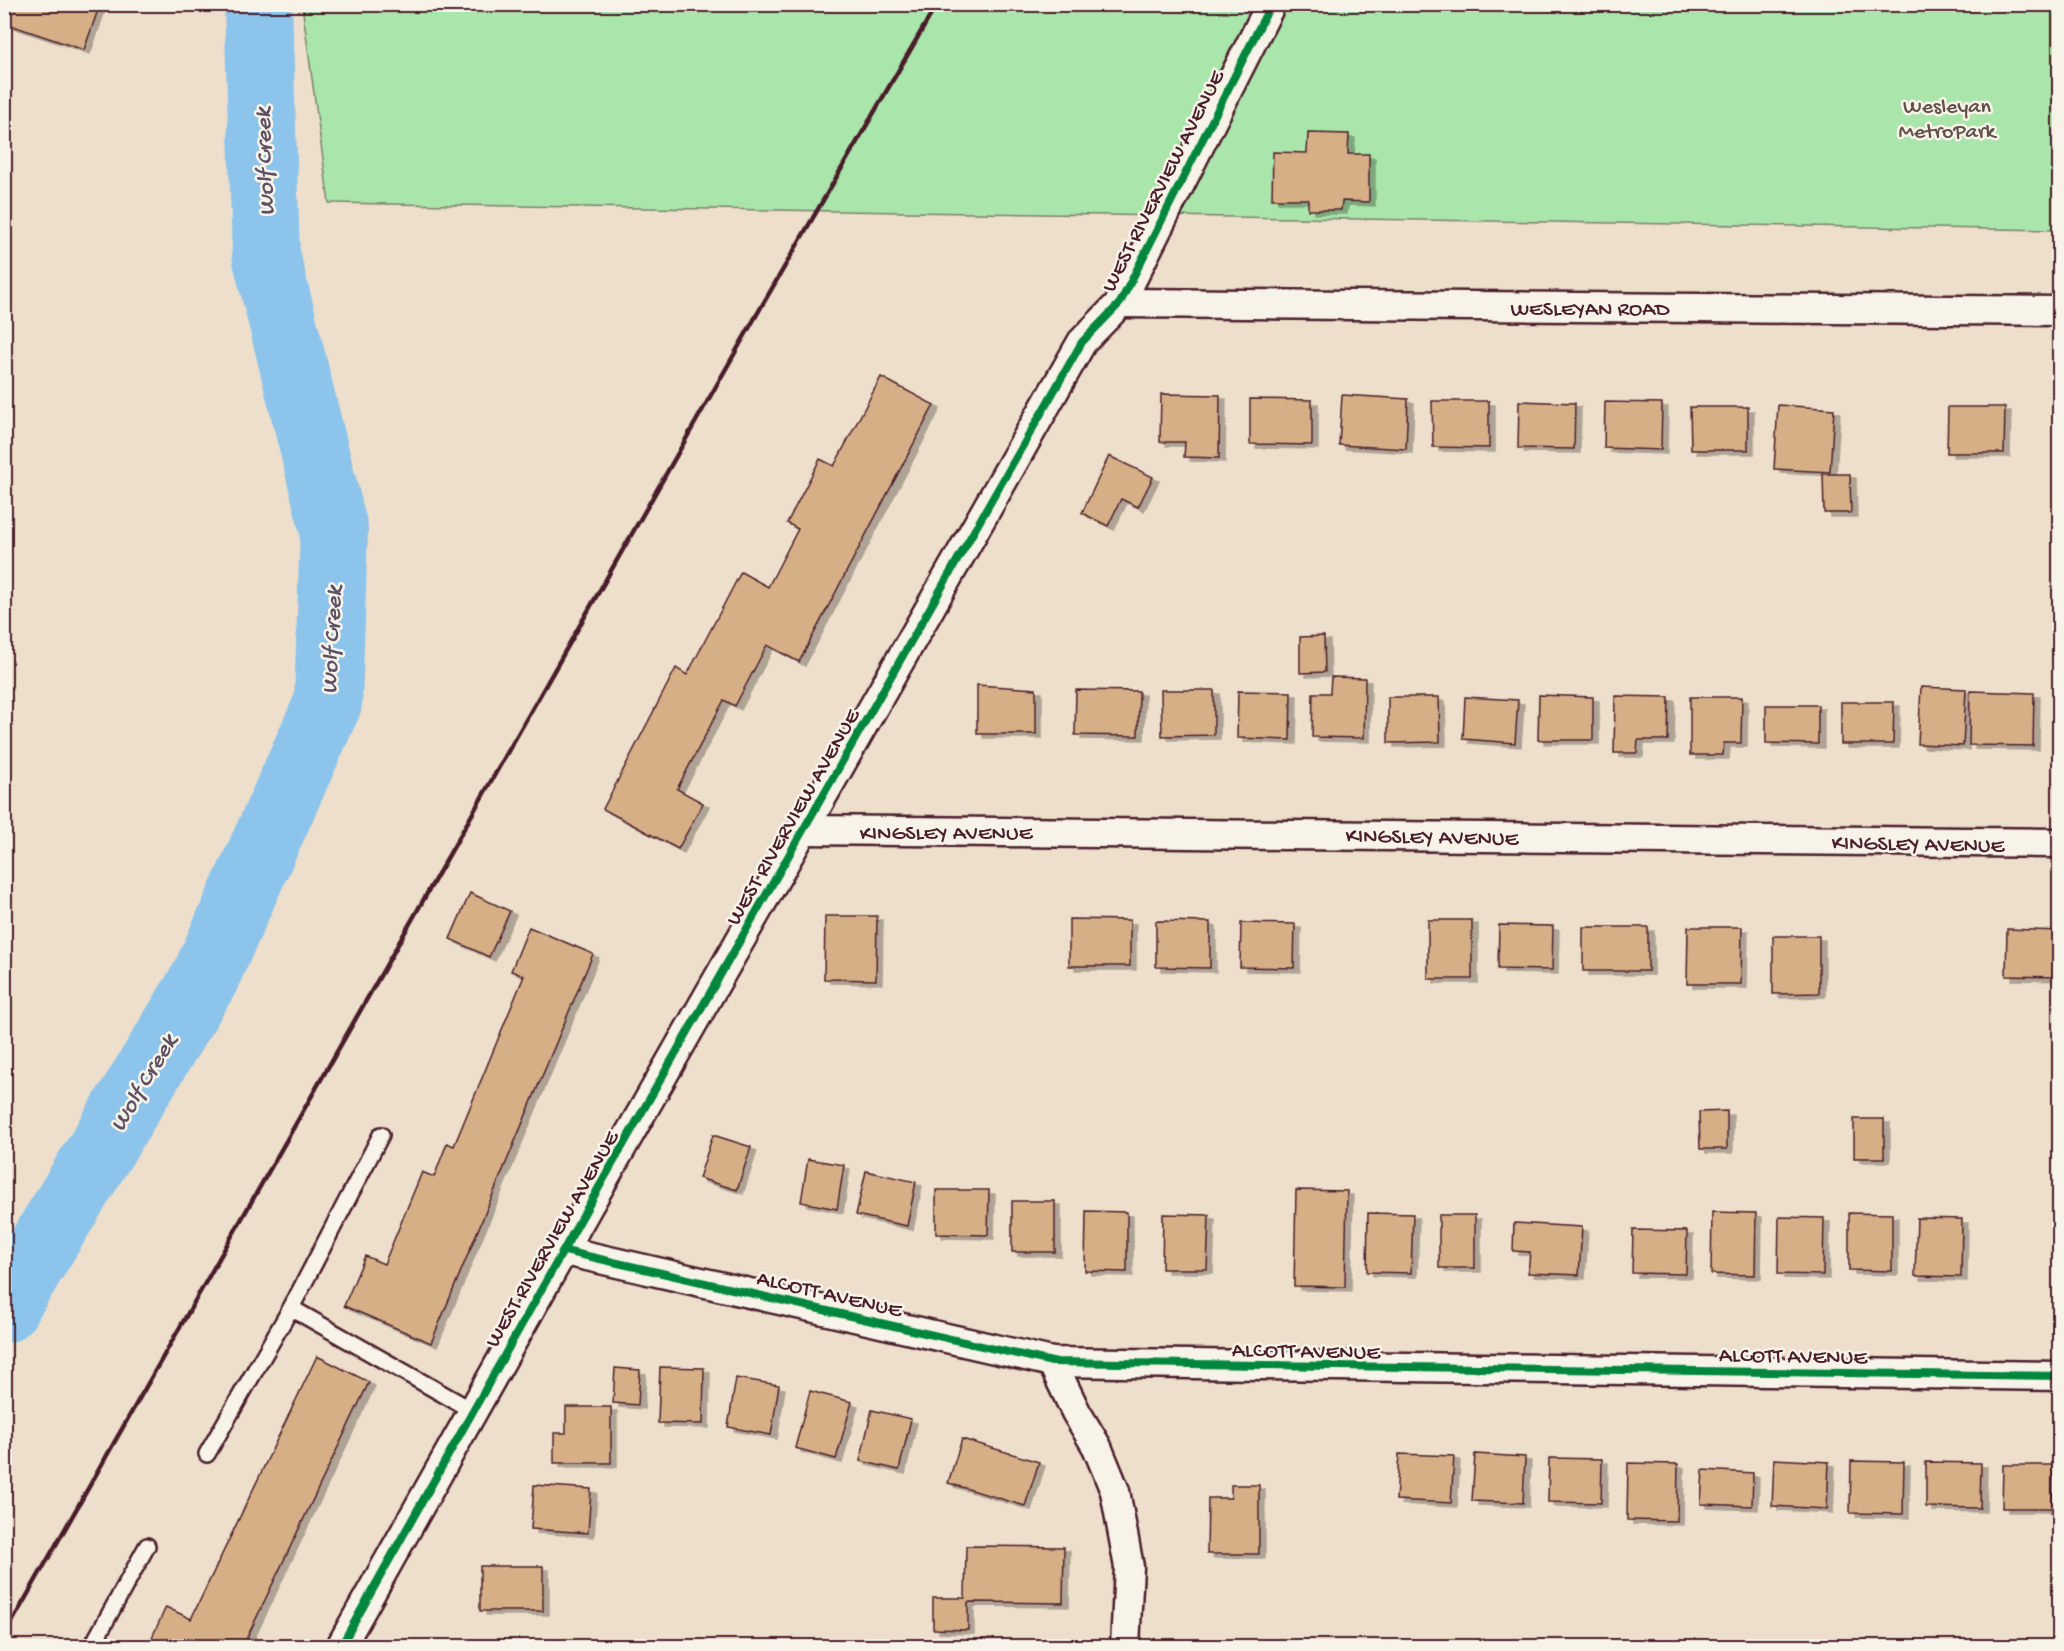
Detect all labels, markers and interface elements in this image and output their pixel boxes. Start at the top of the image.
street label: WEST RIVERVIEW AVENUE [1097,65,1232,297]
park label: Wesleyan MetroPark [1899,95,1998,146]
water label: Wolf Creek [250,105,283,216]
street label: WESLEYAN ROAD [1510,298,1670,324]
water label: Wolf Creek [316,583,351,695]
street label: WEST RIVERVIEW AVENUE [722,704,868,931]
street label: KINGSLEY AVENUE [860,822,1034,848]
street label: KINGSLEY AVENUE [1345,824,1520,854]
street label: KINGSLEY AVENUE [1831,831,2006,861]
water label: Wolf Creek [105,1028,186,1138]
street label: WEST RIVERVIEW AVENUE [481,1126,627,1353]
street label: ALCOTT AVENUE [754,1267,905,1326]
street label: ALCOTT AVENUE [1232,1339,1381,1367]
street label: ALCOTT AVENUE [1719,1344,1868,1372]

